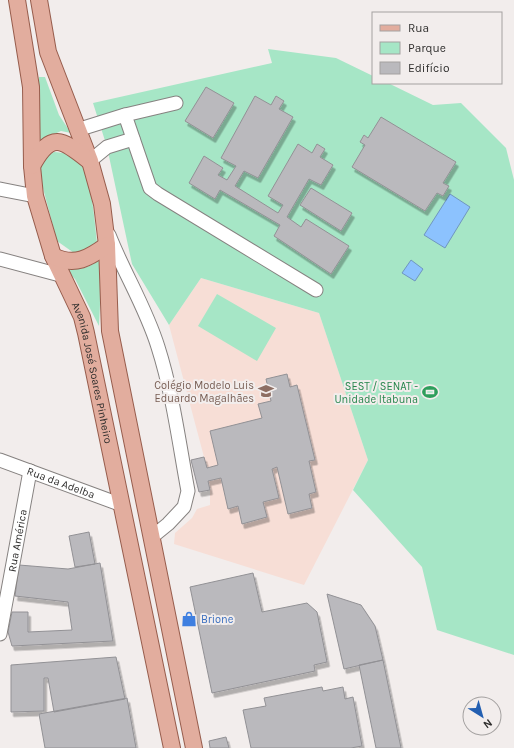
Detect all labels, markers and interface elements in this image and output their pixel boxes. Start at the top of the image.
legend [372,12,502,84]
text: Rua [408,21,429,35]
text: Parque [408,41,446,55]
text: Edifício [408,61,449,75]
street label: Avenida José Soares Pinheiro [69,300,115,445]
place label: Colégio Modelo Luis Eduardo Magalhães [154,379,254,405]
place label: SEST / SENAT - Unidade Itabuna [334,380,418,406]
school or university icon: Colégio Modelo Luis Eduardo Magalhães [257,382,275,400]
sports icon: SEST / SENAT - Unidade Itabuna [421,383,439,401]
street label: Rua da Adelba [25,464,97,501]
street label: Rua América [5,508,29,573]
shop icon: Brione [180,610,198,628]
place label: Brione [201,613,234,626]
north arrow [462,696,502,736]
text: N [481,716,495,731]

